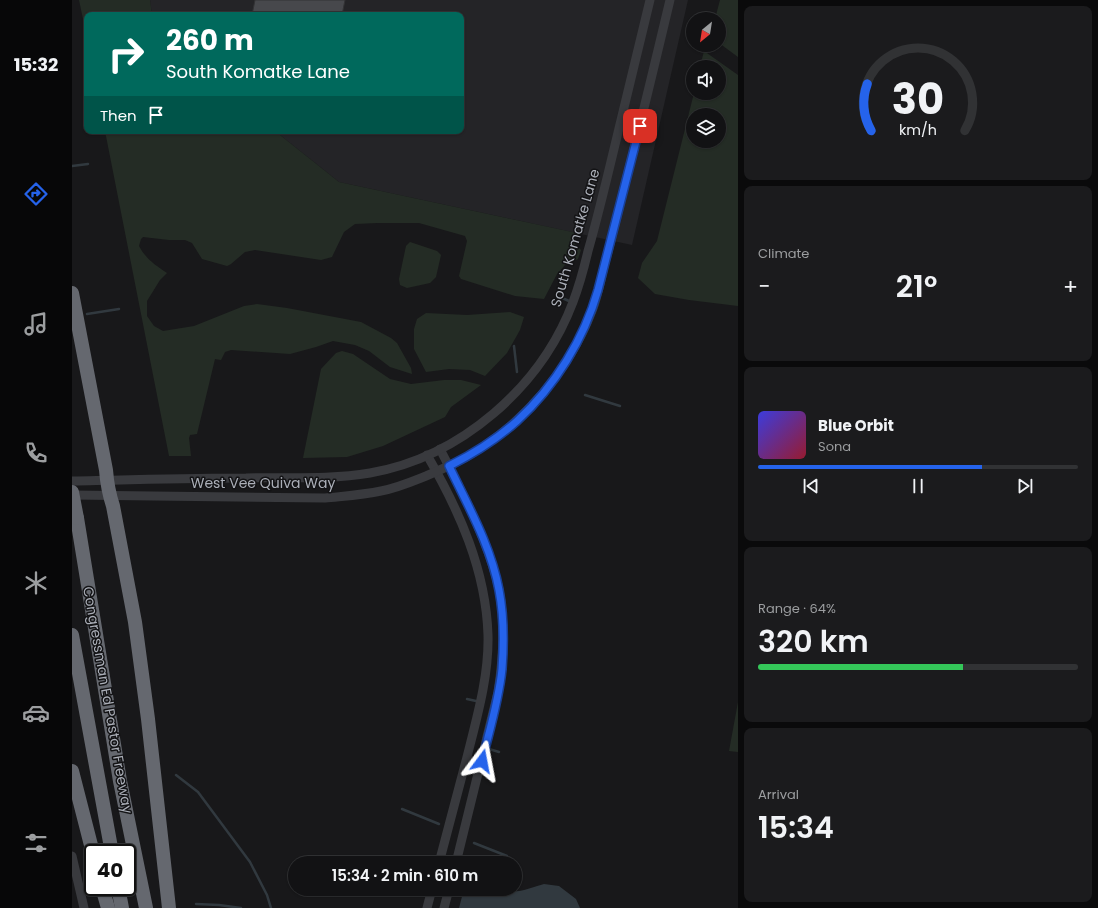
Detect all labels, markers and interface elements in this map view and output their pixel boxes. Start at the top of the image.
north arrow [686,12,726,52]
map controls [686,12,726,148]
text: 260 m [166,21,254,60]
icon: right [100,28,152,80]
text: 15:32 [14,52,58,77]
text: South Komatke Lane [166,59,350,84]
button: sound [686,60,726,100]
text: 30 [892,70,944,129]
icon: arrive [145,104,167,126]
text: Then [100,105,137,126]
button: layers [686,108,726,148]
pin [623,109,657,143]
icon: arrive [629,115,651,137]
text: km/h [899,120,937,140]
street label: South Komatke Lane [546,166,604,310]
icon: directions [22,180,50,208]
text: Climate [758,244,809,263]
text: 21° [896,265,937,308]
text: − [758,271,770,302]
text: + [1063,271,1078,302]
icon: music [22,310,50,338]
text: Blue Orbit [818,415,894,436]
text: Sona [818,437,851,456]
icon: phone [22,439,50,467]
street label: West Vee Quiva Way [191,473,335,493]
icon: previous [800,475,822,497]
icon: pause [907,475,929,497]
icon: next [1014,475,1036,497]
icon: climate [22,569,50,597]
street label: Congressman Ed Pastor Freeway [78,585,138,815]
text: Range · 64% [758,599,836,618]
text: 320 km [758,620,869,663]
icon: car [22,699,50,727]
position arrow [461,740,503,782]
text: Arrival [758,785,799,804]
text: 15:34 [758,806,834,849]
icon: filters [22,829,50,857]
speed limit sign: 40 [84,844,136,896]
text: 15:34 · 2 min · 610 m [332,865,478,886]

